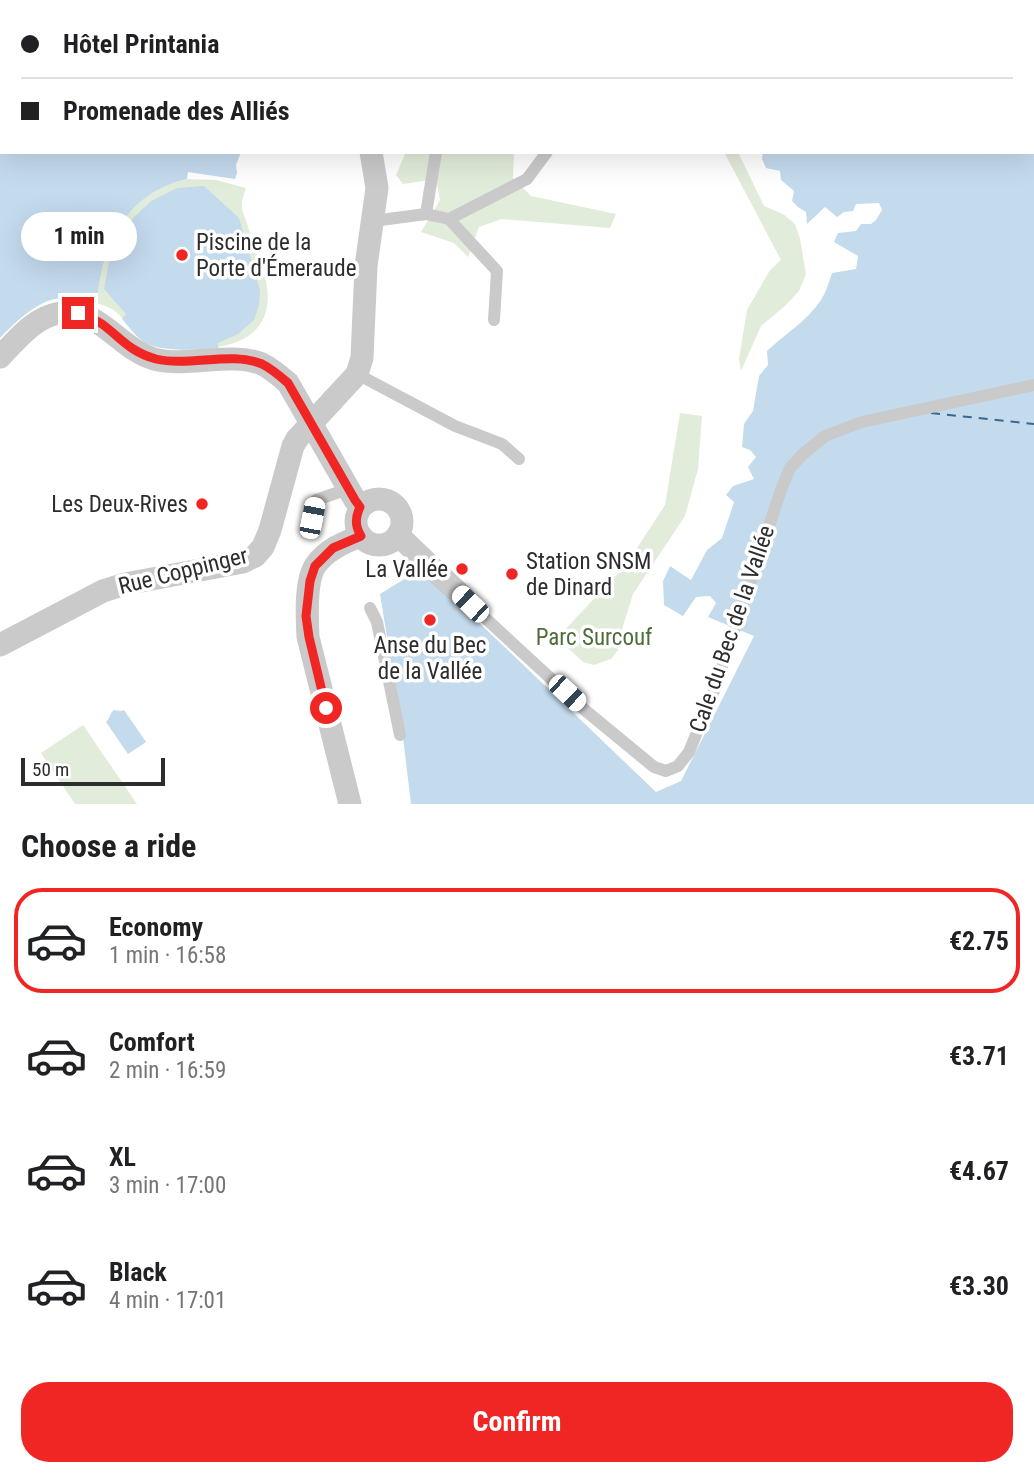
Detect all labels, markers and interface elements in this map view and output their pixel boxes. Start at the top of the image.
text: Hôtel Printania [63,29,219,59]
text: Promenade des Alliés [63,96,290,126]
callout: 1 min [20,212,136,260]
text: 1 min [53,223,105,250]
place label: Piscine de la Porte d'Émeraude [196,229,356,282]
marker: Piscine de la Porte d'Émeraude [174,247,190,263]
route end [62,297,94,329]
place label: Les Deux-Rives [51,491,188,518]
car [298,495,327,541]
marker: Les Deux-Rives [194,496,210,512]
street label: Cale du Bec de la Vallée [684,522,780,736]
street label: Rue Coppinger [116,542,250,600]
place label: Station SNSM de Dinard [526,548,651,601]
place label: La Vallée [365,556,448,583]
marker: La Vallée [454,561,470,577]
marker: Station SNSM de Dinard [504,566,520,582]
car [448,582,493,626]
marker: Anse du Bec de la Vallée [422,612,438,628]
park label: Parc Surcouf [536,624,653,651]
place label: Anse du Bec de la Vallée [374,632,486,685]
car [545,671,590,715]
route start [310,692,342,724]
scale bar [21,755,164,787]
text: 50 m [32,758,69,781]
text: Choose a ride [21,827,196,865]
icon: car [25,909,88,972]
text: Economy [109,912,203,942]
text: €2.75 [949,926,1009,956]
text: 1 min · 16:58 [109,942,226,969]
icon: car [25,1024,88,1087]
text: Comfort [109,1027,195,1057]
text: €3.71 [949,1041,1009,1071]
text: 2 min · 16:59 [109,1057,226,1084]
icon: car [25,1139,88,1202]
text: XL [109,1142,136,1172]
text: €4.67 [949,1156,1009,1186]
text: 3 min · 17:00 [109,1172,226,1199]
icon: car [25,1254,88,1317]
text: Black [109,1257,167,1287]
text: €3.30 [949,1271,1009,1301]
text: 4 min · 17:01 [109,1287,226,1314]
button: Confirm [21,1382,1013,1462]

